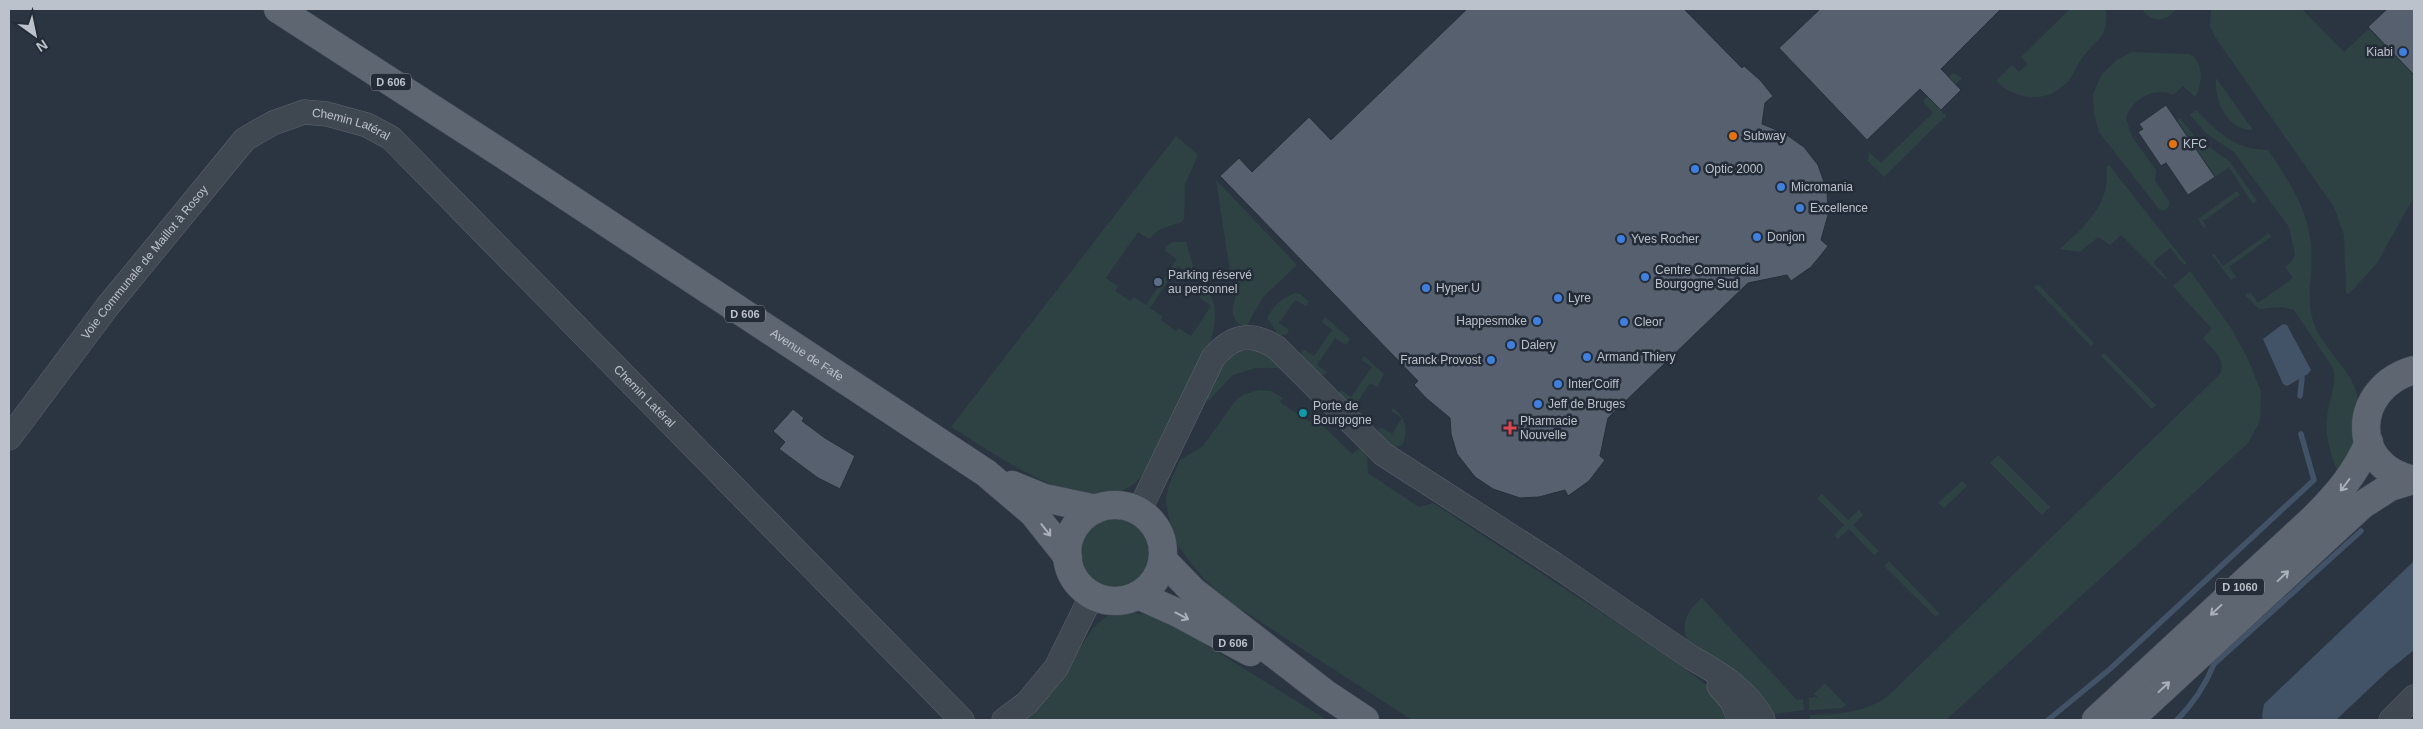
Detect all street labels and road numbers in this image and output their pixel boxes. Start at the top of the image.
road number: D 606 [371,74,411,90]
street label: Chemin Latéral [311,106,392,143]
street label: Voie Communale de Maillot à Rosoy [78,183,211,342]
road number: D 606 [725,306,765,322]
street label: Avenue de Fafe [768,326,846,384]
street label: Chemin Latéral [611,362,678,430]
road number: D 1060 [2216,578,2264,596]
road number: D 606 [1213,634,1253,651]

